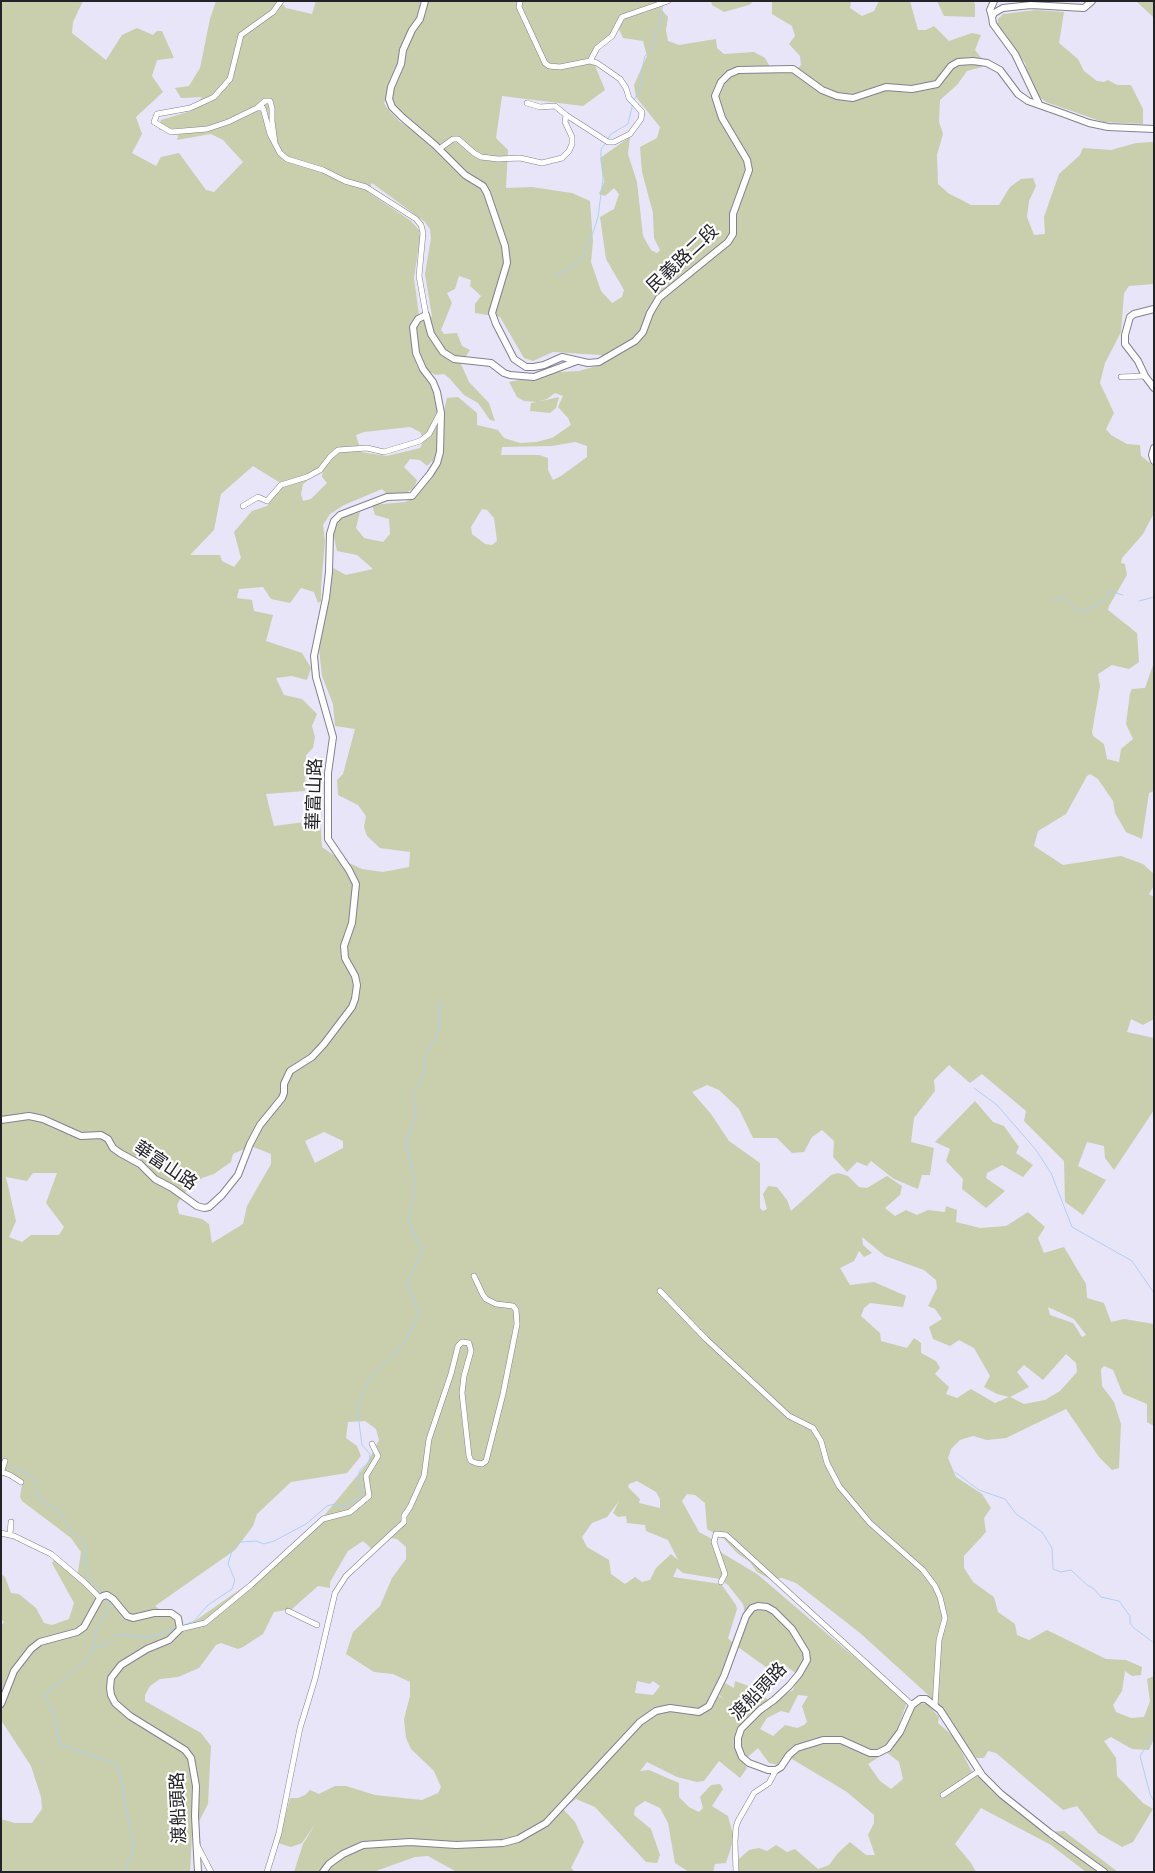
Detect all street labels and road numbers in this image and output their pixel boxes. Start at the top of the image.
street label: 民義路二段 [643,220,723,298]
street label: 華富山路 [303,758,327,830]
street label: 華富山路 [129,1137,201,1195]
street label: 渡船頭路 [726,1659,792,1725]
street label: 渡船頭路 [167,1772,191,1844]

